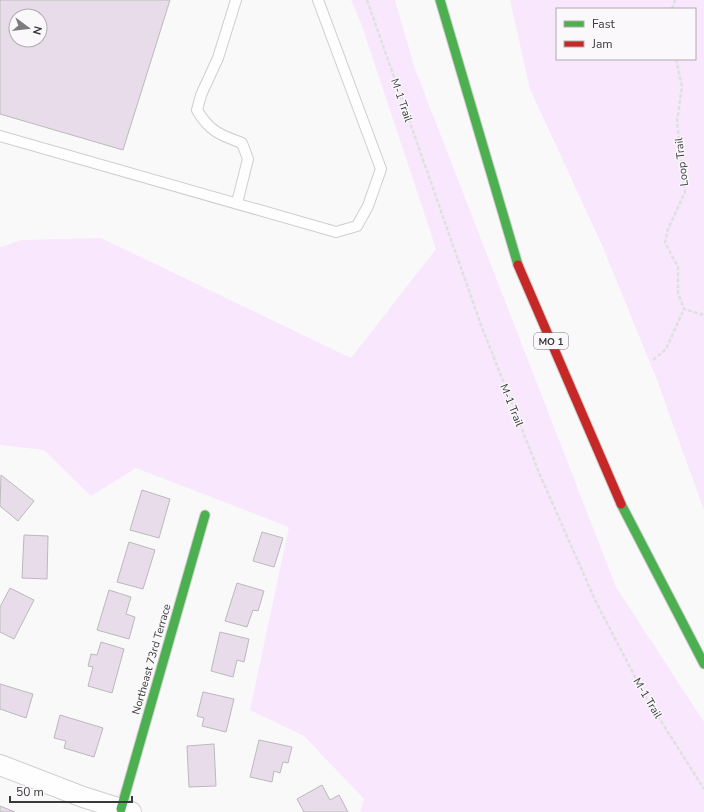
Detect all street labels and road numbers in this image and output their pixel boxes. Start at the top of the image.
street label: M-1 Trail [387,77,416,124]
street label: Loop Trail [671,136,692,187]
road number: MO 1 [534,333,568,349]
street label: M-1 Trail [496,382,527,429]
street label: Northeast 73rd Terrace [128,602,175,716]
street label: M-1 Trail [630,675,666,722]

